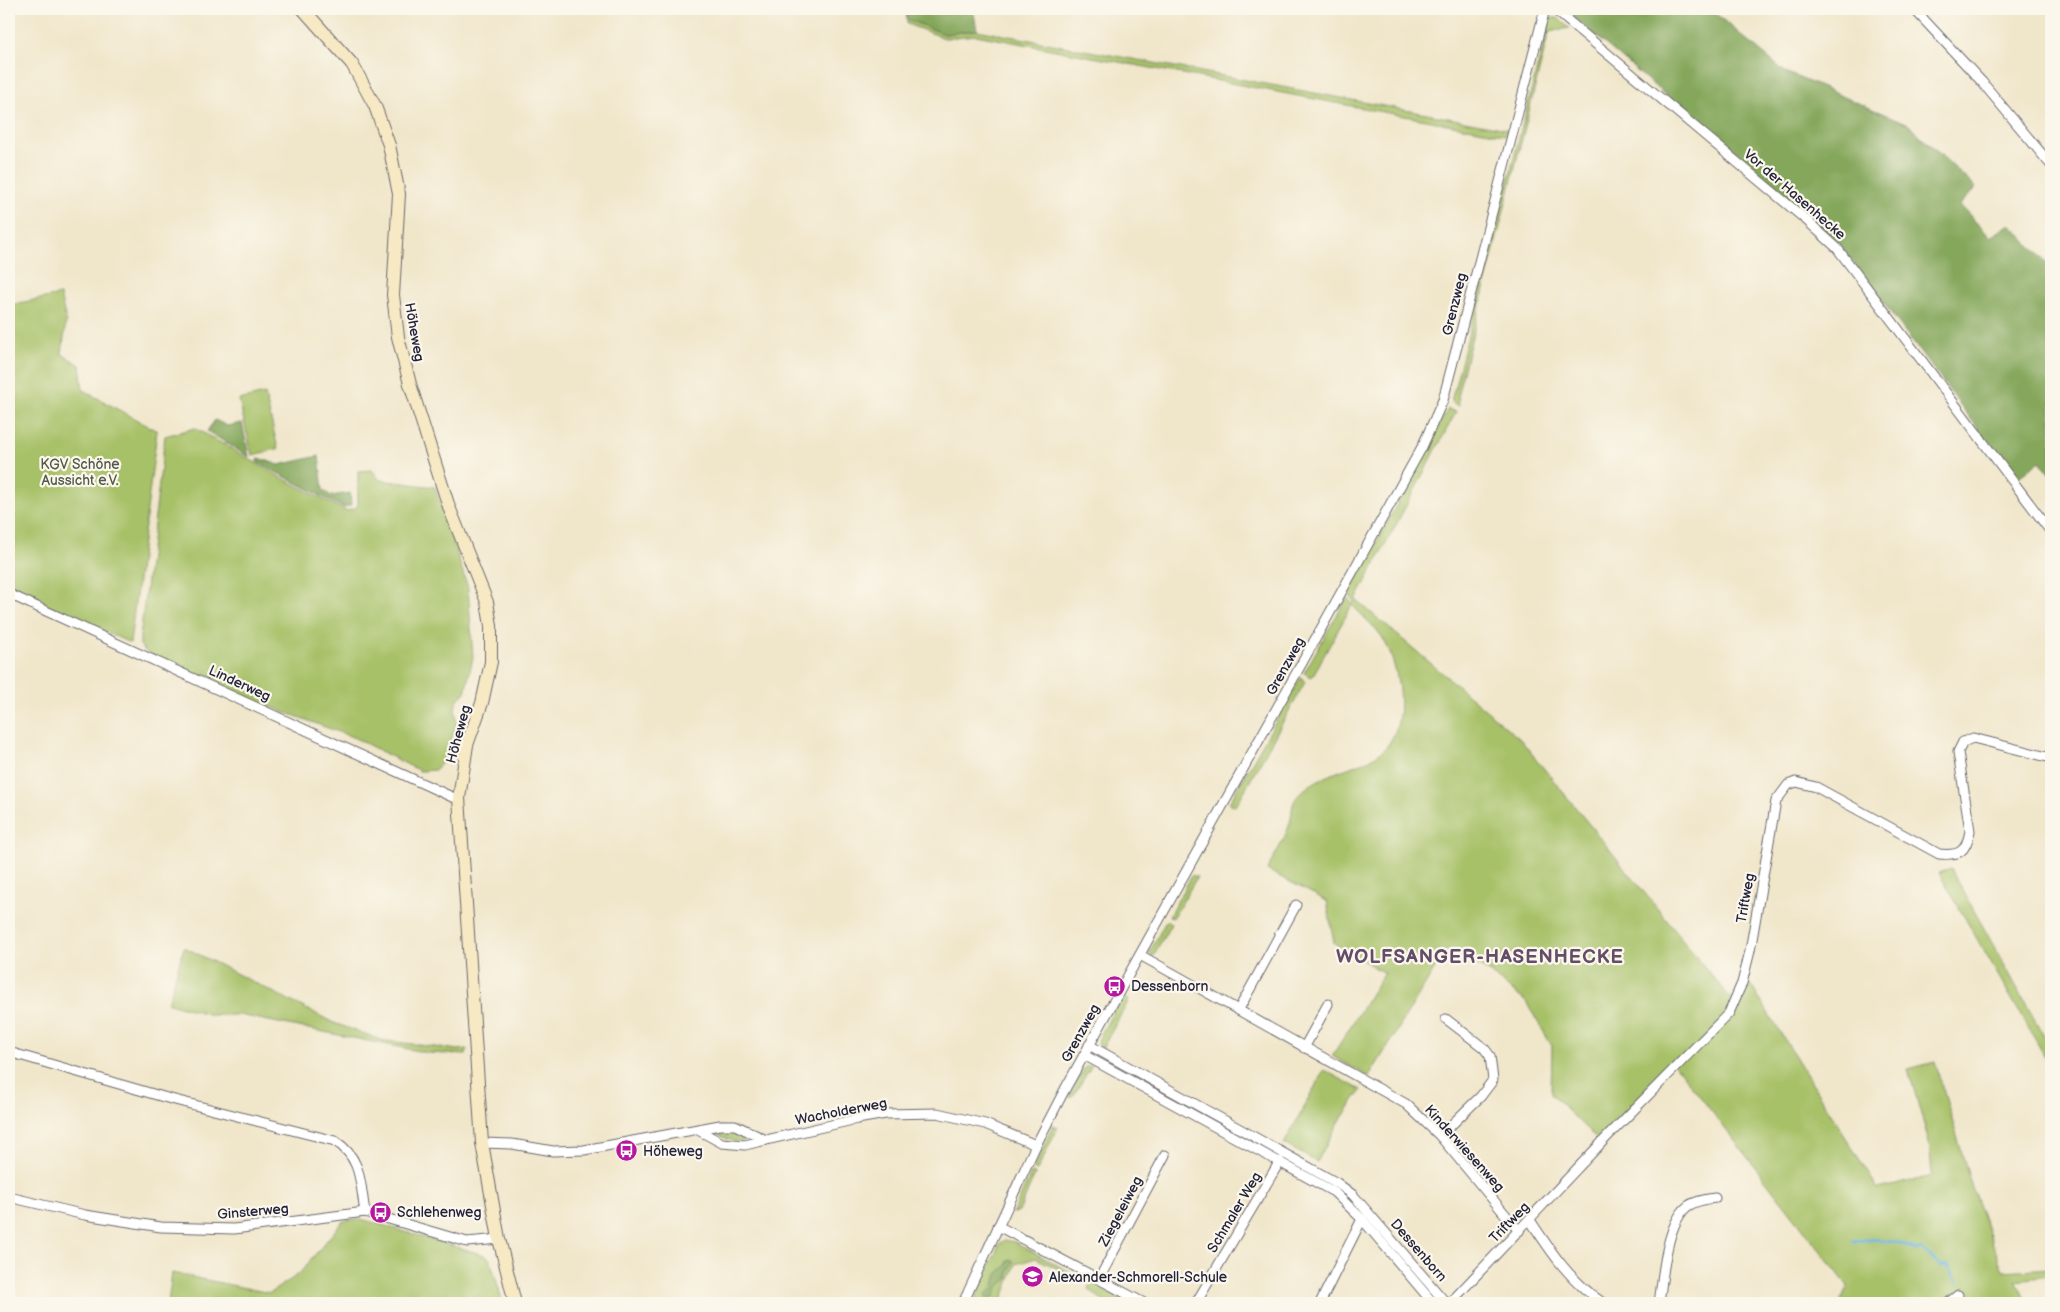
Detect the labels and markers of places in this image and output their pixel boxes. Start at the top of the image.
bus stop icon: Dessenborn [1103,974,1127,998]
place label: Dessenborn [1131,978,1208,995]
bus stop icon: Höheweg [615,1139,639,1163]
place label: Höheweg [643,1143,703,1160]
bus stop icon: Schlehenweg [369,1200,393,1224]
place label: Schlehenweg [397,1204,482,1221]
school or university icon: Alexander-Schmorell-Schule [1021,1265,1045,1289]
place label: Alexander-Schmorell-Schule [1049,1269,1227,1286]

